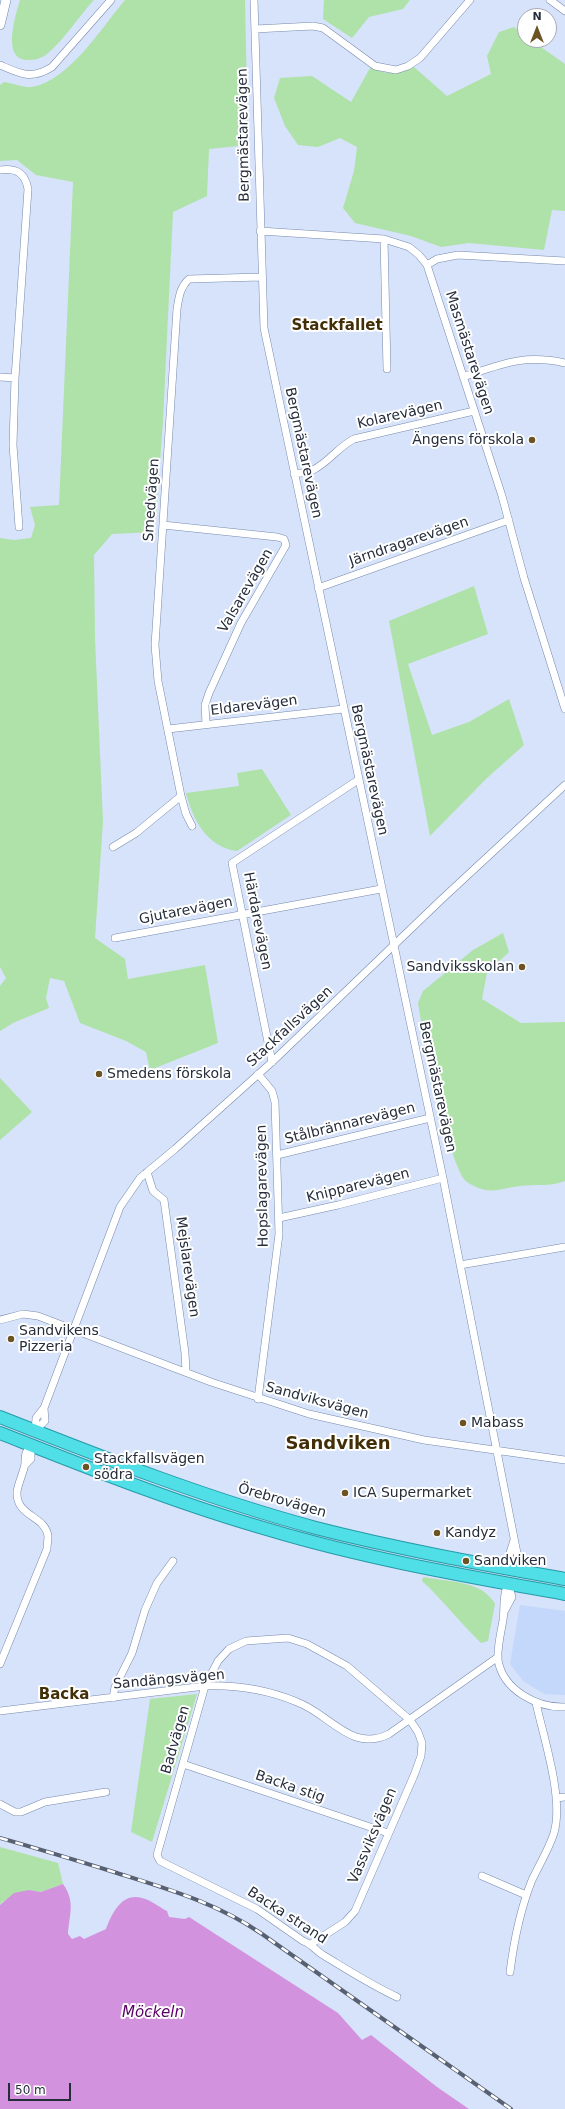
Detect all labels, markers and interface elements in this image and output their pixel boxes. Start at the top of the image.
north arrow [517,8,557,48]
text: N [532,10,542,23]
street label: Bergmästarevägen [234,68,254,202]
street label: Masmästarevägen [441,289,497,417]
district label: Stackfallet [291,317,383,335]
street label: Bergmästarevägen [281,386,325,520]
street label: Kolarevägen [356,397,444,433]
place label: Ängens förskola [412,432,524,448]
marker: Ängens förskola [527,435,537,445]
street label: Smedvägen [141,458,163,542]
street label: Järndragarevägen [347,514,471,570]
street label: Valsarevägen [215,546,277,636]
street label: Eldarevägen [210,692,298,720]
street label: Bergmästarevägen [347,703,391,837]
street label: Härdarevägen [239,871,275,971]
street label: Gjutarevägen [138,894,234,928]
place label: Sandviksskolan [406,959,514,975]
marker: Sandviksskolan [517,962,527,972]
street label: Stackfallsvägen [244,983,336,1071]
street label: Bergmästarevägen [415,1020,459,1154]
place label: Smedens förskola [107,1066,231,1082]
marker: Smedens förskola [94,1069,104,1079]
street label: Stålbrännarevägen [283,1100,417,1148]
street label: Hopslagarevägen [254,1125,272,1247]
street label: Knipparevägen [305,1165,411,1207]
street label: Mejslarevägen [172,1216,202,1318]
place label: Sandvikens Pizzeria [19,1323,99,1356]
marker: Sandvikens Pizzeria [6,1334,16,1344]
street label: Sandviksvägen [264,1379,370,1423]
place label: Mabass [471,1415,524,1431]
marker: Mabass [458,1418,468,1428]
district label: Sandviken [285,1433,391,1455]
place label: Stackfallsvägen södra [94,1451,205,1484]
marker: Stackfallsvägen södra [81,1462,91,1472]
street label: Örebrovägen [236,1480,328,1522]
place label: ICA Supermarket [353,1485,471,1501]
marker: ICA Supermarket [340,1488,350,1498]
place label: Kandyz [445,1525,496,1541]
marker: Kandyz [432,1528,442,1538]
place label: Sandviken [474,1553,546,1569]
marker: Sandviken [461,1556,471,1566]
street label: Sandängsvägen [112,1667,226,1693]
district label: Backa [39,1686,89,1704]
street label: Badvägen [158,1704,194,1776]
street label: Backa stig [253,1767,327,1807]
street label: Vassviksvägen [345,1786,401,1886]
street label: Backa strand [244,1884,330,1948]
water label: Möckeln [122,2004,184,2022]
scale bar [10,2075,73,2101]
text: 50 m [15,2083,46,2097]

